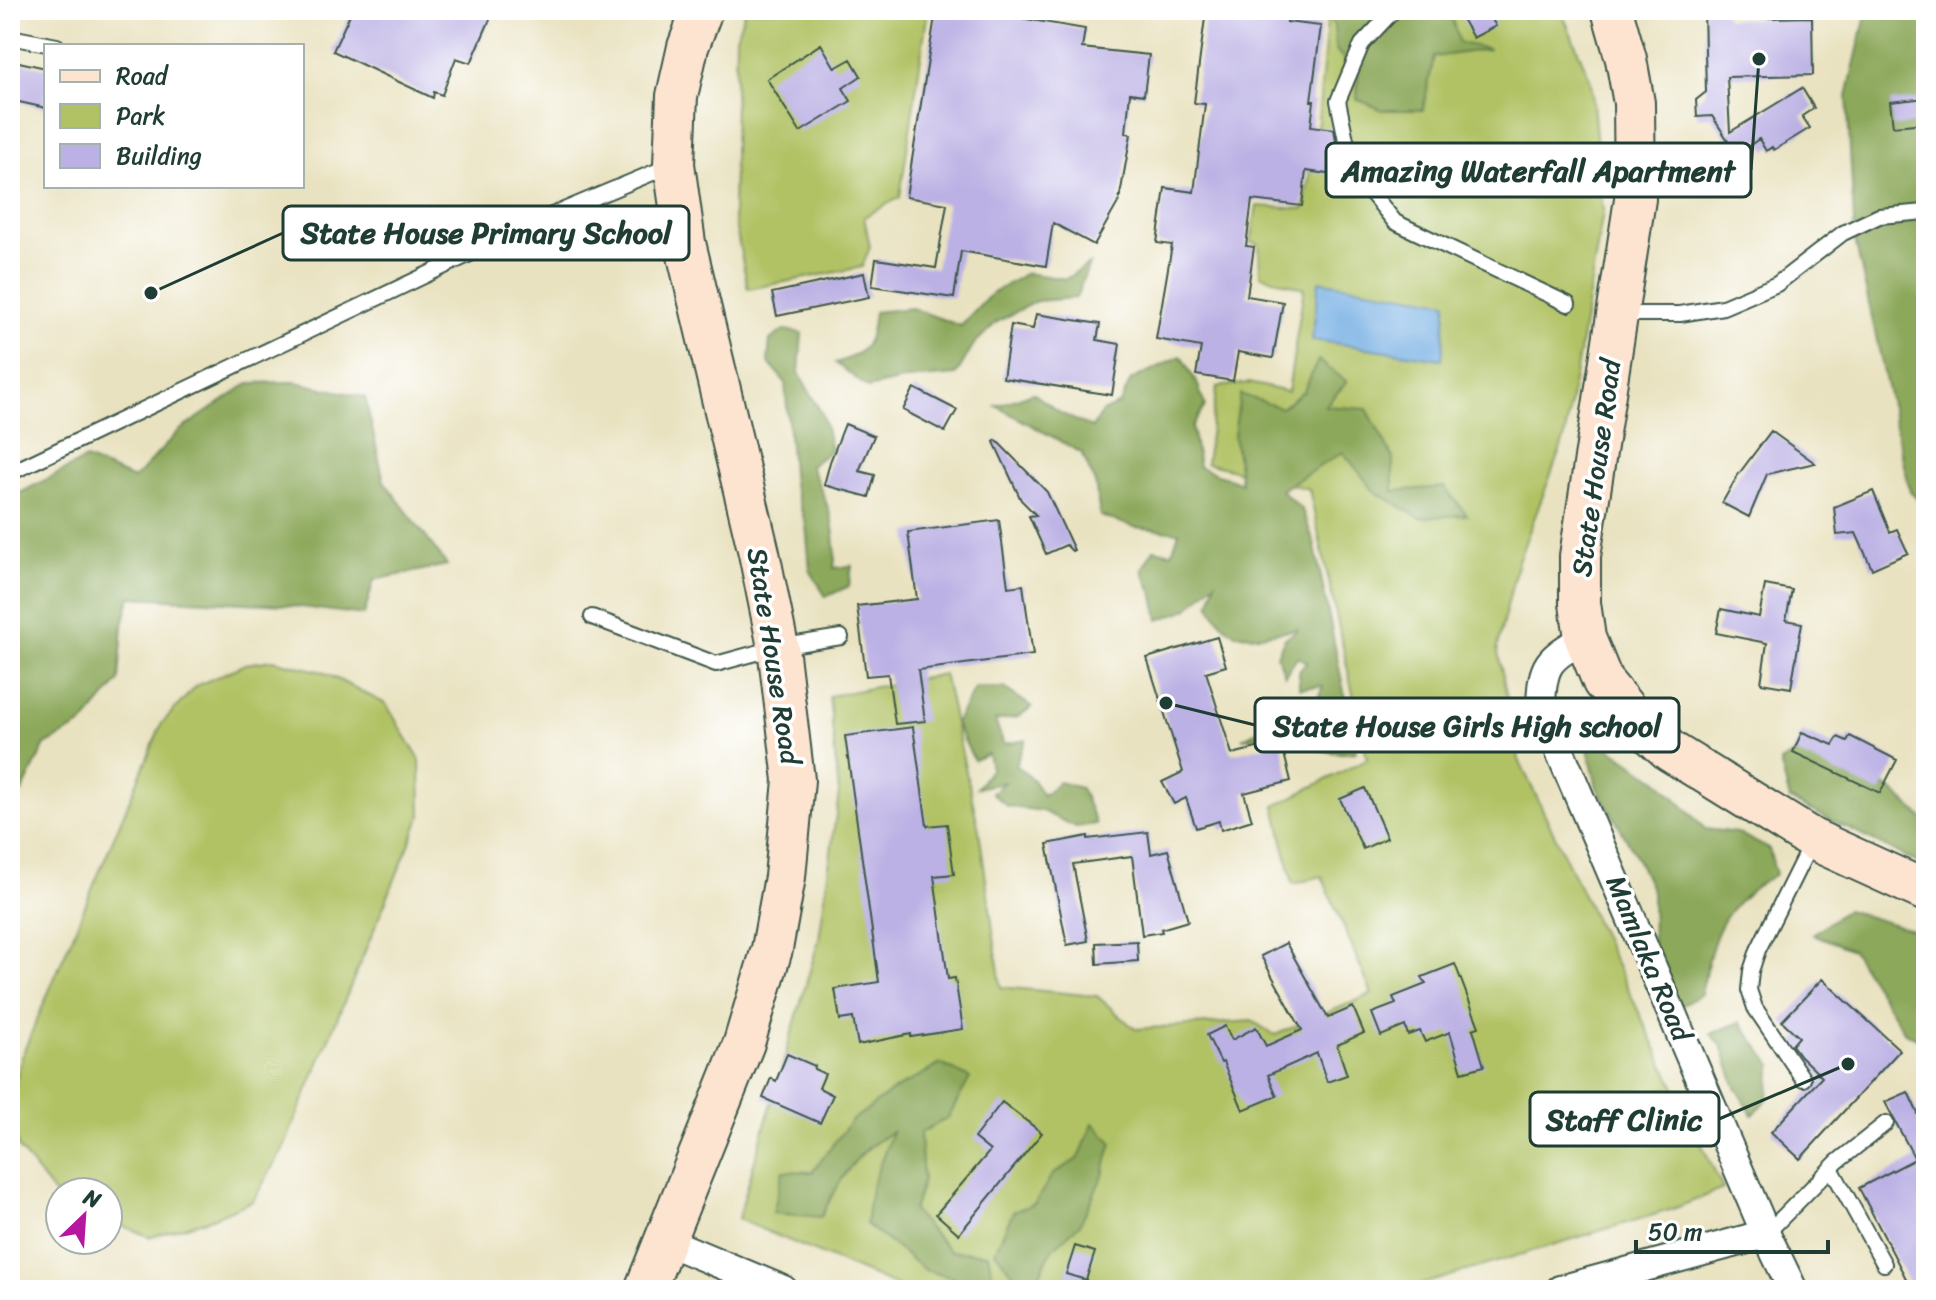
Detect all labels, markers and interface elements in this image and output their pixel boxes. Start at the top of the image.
legend [44,44,304,188]
text: Road [116,55,170,97]
text: Park [116,95,165,137]
text: Building [116,135,202,177]
callout: Amazing Waterfall Apartment [1326,143,1751,197]
text: Amazing Waterfall Apartment [1339,144,1737,198]
callout: State House Primary School [283,206,689,260]
text: State House Primary School [299,206,673,260]
street label: State House Road [1556,354,1636,580]
street label: State House Road [733,544,816,770]
callout: State House Girls High school [1255,698,1679,752]
text: State House Girls High school [1271,699,1663,753]
street label: Mamlaka Road [1592,867,1707,1051]
callout: Staff Clinic [1530,1092,1719,1146]
text: Staff Clinic [1545,1093,1703,1147]
north arrow [44,1176,124,1256]
text: N [76,1177,108,1220]
scale bar [1636,1204,1828,1254]
text: 50 m [1648,1211,1703,1253]

